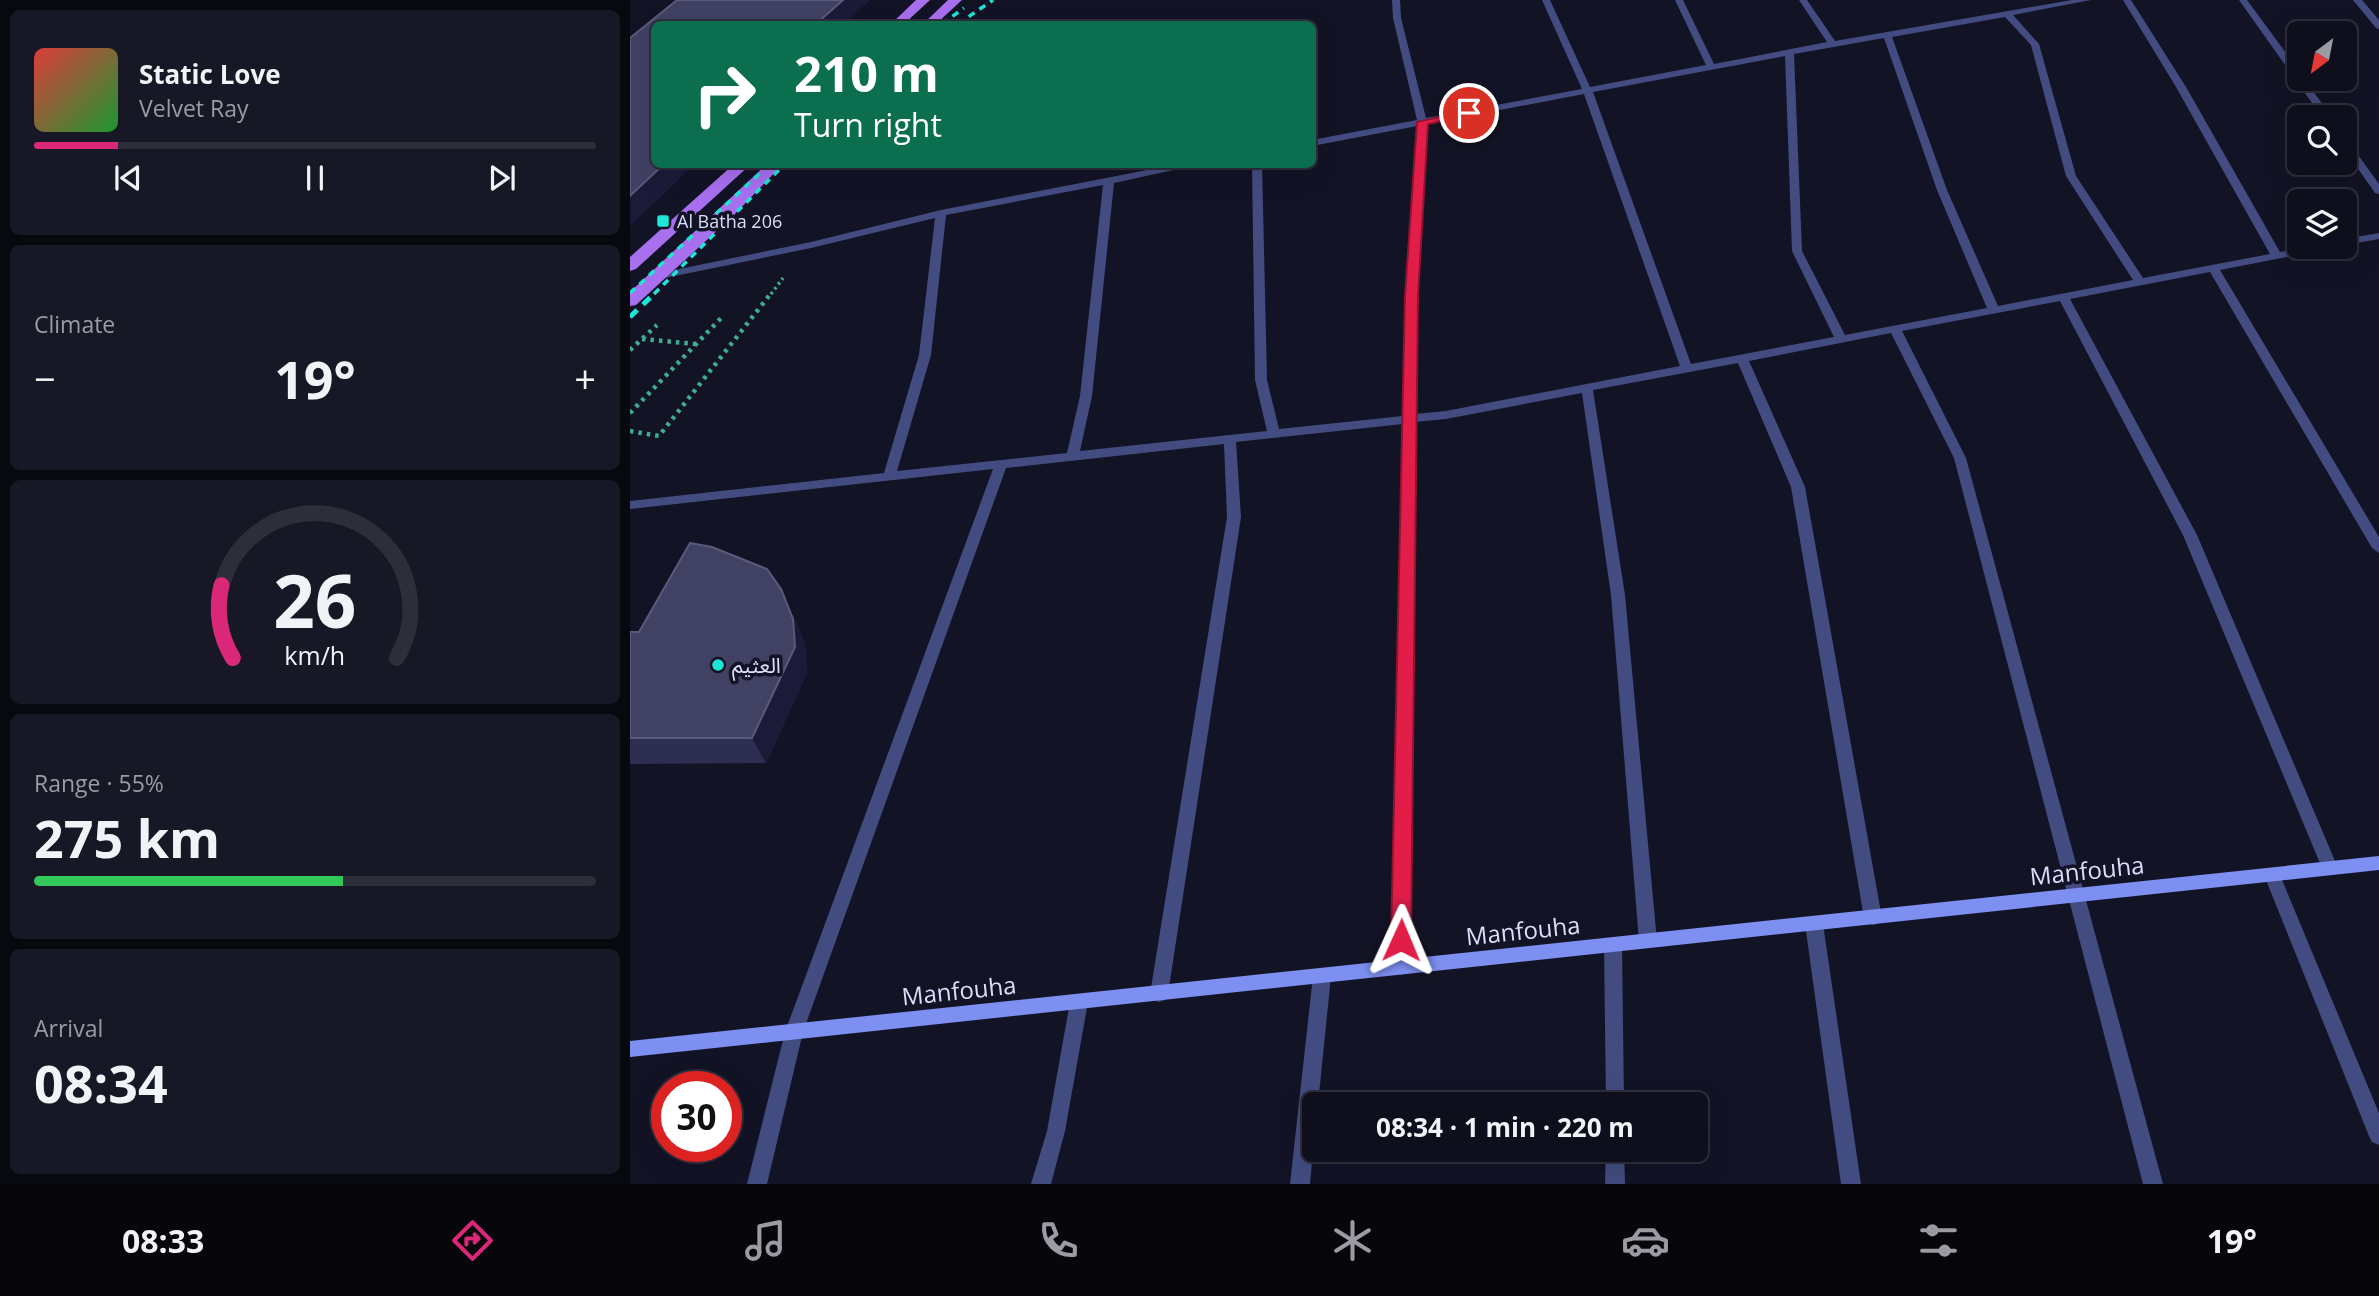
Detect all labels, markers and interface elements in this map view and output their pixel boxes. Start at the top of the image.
north arrow [2287,21,2357,91]
map controls [2287,21,2357,259]
text: 210 m [794,40,939,106]
icon: right [679,49,770,140]
text: Static Love [139,56,281,92]
pin [1439,83,1499,143]
text: Velvet Ray [139,92,249,124]
icon: arrive [1450,94,1488,132]
text: Turn right [794,103,942,146]
button: search [2287,105,2357,175]
icon: previous [109,159,147,197]
icon: pause [296,159,334,197]
icon: next [483,159,521,197]
button: layers [2287,189,2357,259]
place label: Al Batha 206 [677,209,782,233]
marker: Al Batha 206 [655,213,671,229]
text: Climate [34,308,115,340]
text: 19° [274,343,356,414]
text: − [34,352,56,404]
text: + [574,352,596,404]
text: 26 [273,550,357,649]
text: km/h [285,638,345,672]
place label: العثيم [732,651,781,681]
marker: العثيم [710,657,726,673]
text: Range · 55% [34,767,164,799]
text: 275 km [34,802,220,873]
street label: Manfouha [2028,848,2146,892]
position arrow [1364,903,1438,977]
street label: Manfouha [1464,908,1582,952]
street label: Manfouha [900,968,1018,1012]
text: Arrival [34,1012,103,1044]
text: 08:34 [34,1047,168,1118]
speed limit sign: 30 [651,1071,742,1162]
text: 08:34 · 1 min · 220 m [1376,1109,1634,1145]
icon: directions [448,1216,497,1265]
icon: music [741,1216,790,1265]
icon: phone [1034,1216,1083,1265]
icon: climate [1328,1216,1377,1265]
icon: car [1621,1216,1670,1265]
icon: filters [1914,1216,1963,1265]
text: 08:33 [122,1219,204,1262]
text: 19° [2207,1219,2257,1262]

